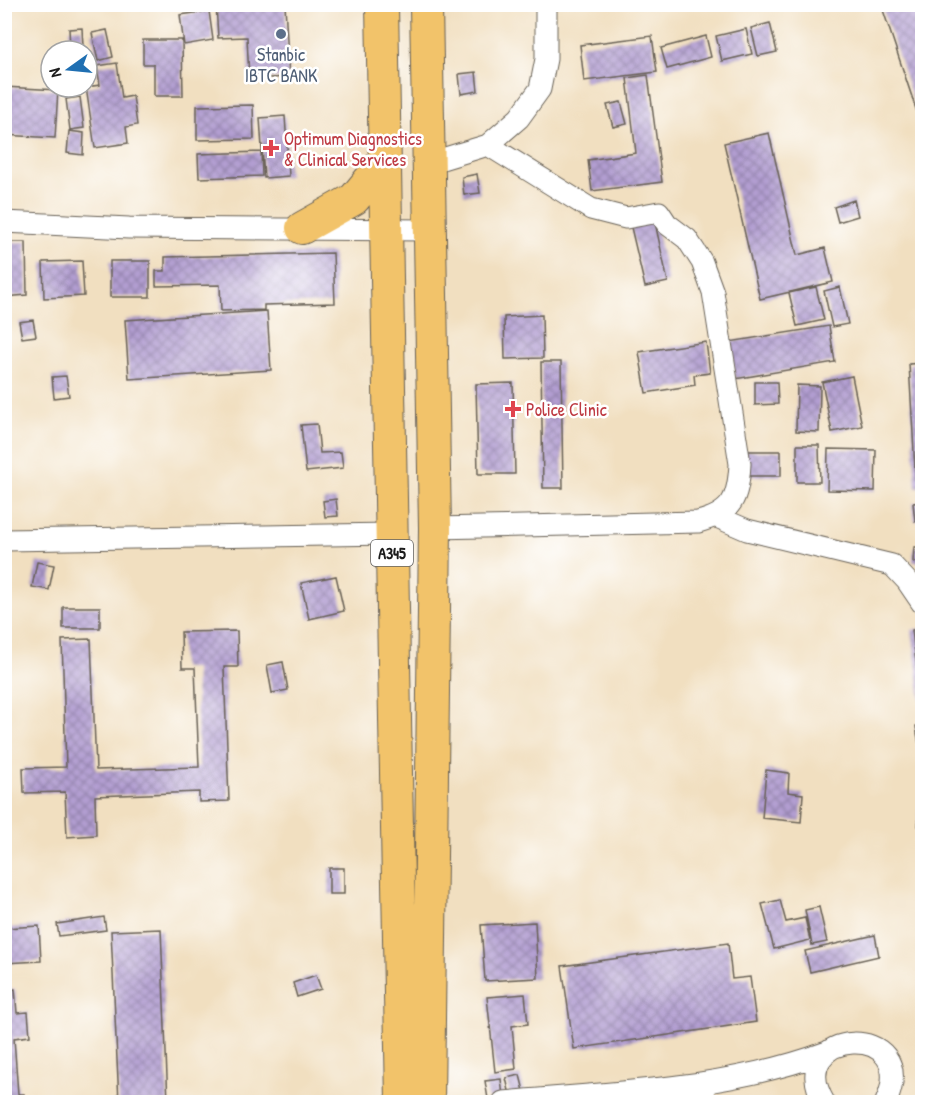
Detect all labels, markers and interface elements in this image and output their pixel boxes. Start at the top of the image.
marker: Stanbic IBTC BANK [274,27,288,41]
north arrow [39,39,99,99]
place label: Stanbic IBTC BANK [245,42,318,88]
text: N [43,65,66,80]
place label: Optimum Diagnostics & Clinical Services [284,126,422,172]
marker: Optimum Diagnostics & Clinical Services [262,139,280,157]
place label: Police Clinic [526,397,607,422]
marker: Police Clinic [504,400,522,418]
road number: A345 [371,540,413,566]

